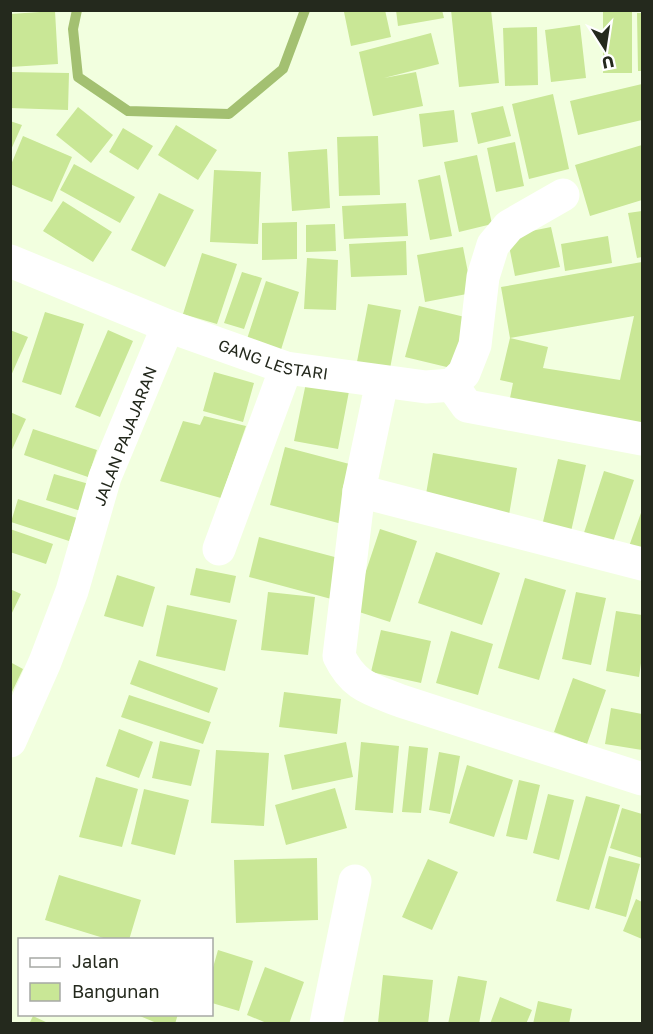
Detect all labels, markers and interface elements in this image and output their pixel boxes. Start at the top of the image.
north arrow [575,18,635,78]
text: U [600,52,616,74]
street label: GANG LESTARI [216,335,329,384]
street label: JALAN PAJAJARAN [89,363,161,509]
legend [18,938,213,1016]
text: Jalan [72,950,119,972]
text: Bangunan [72,980,160,1002]

